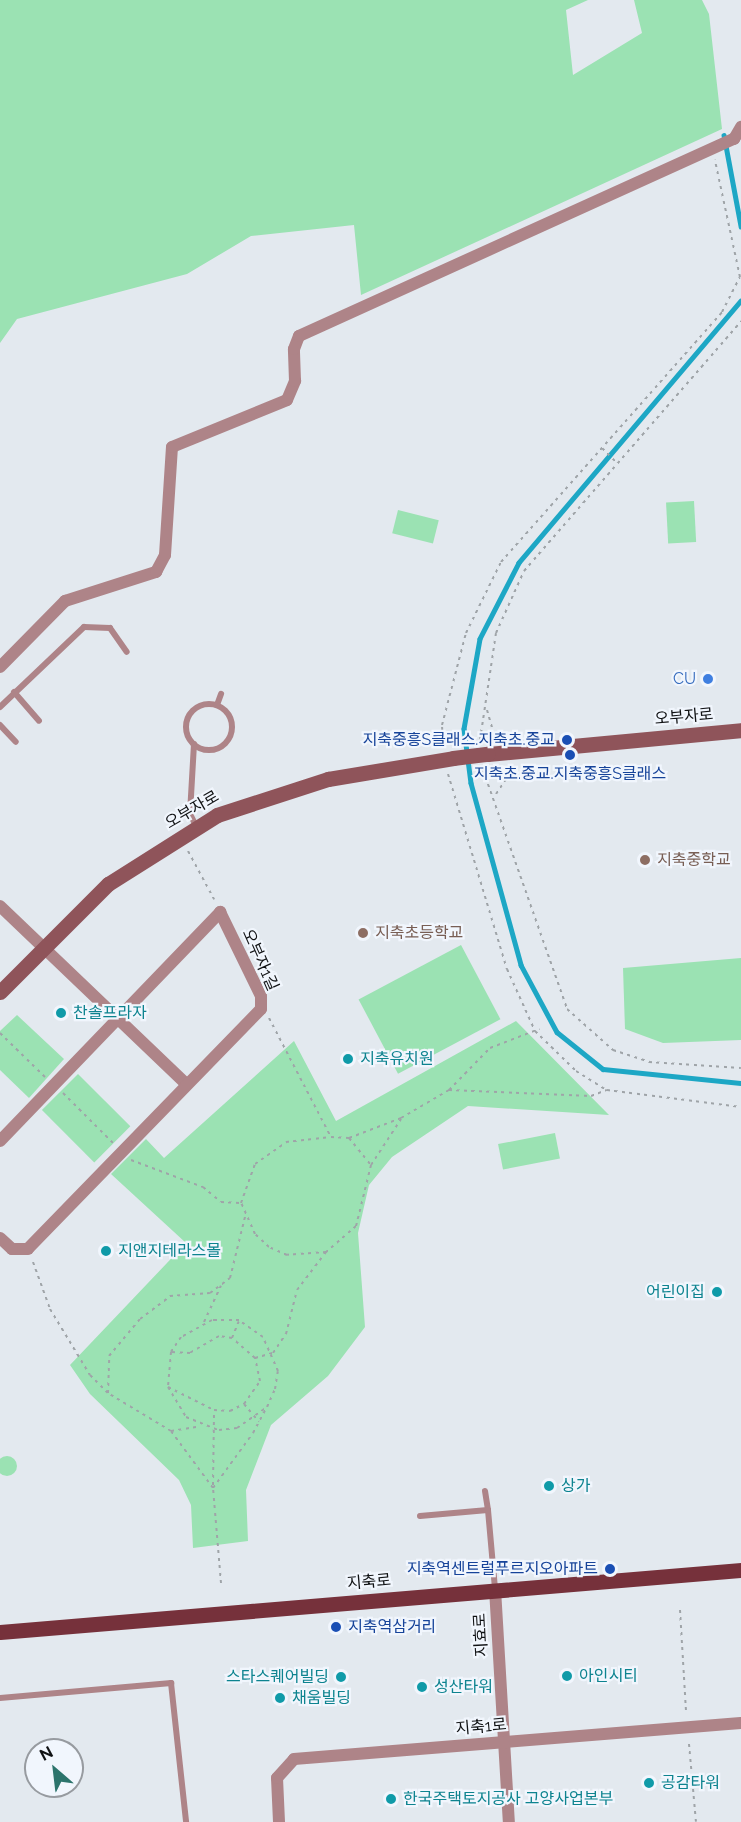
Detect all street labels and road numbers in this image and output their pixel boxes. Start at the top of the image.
street label: 오부자로 [654,705,714,729]
street label: 오부자로 [162,787,222,833]
street label: 오부자1길 [238,926,282,994]
street label: 지축로 [346,1571,392,1593]
street label: 지효로 [470,1612,492,1658]
street label: 지축1로 [455,1715,507,1739]

